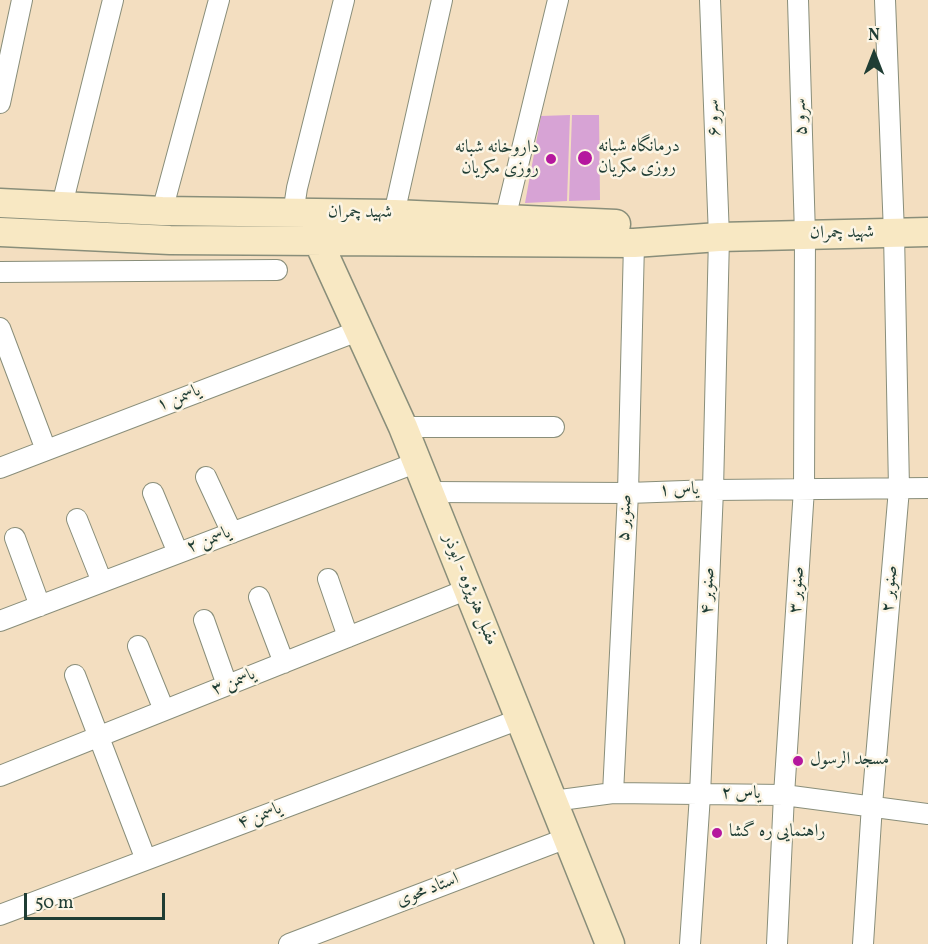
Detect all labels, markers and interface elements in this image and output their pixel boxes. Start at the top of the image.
north arrow [844,24,904,84]
text: N [868,25,880,47]
street label: سرو ۵ [791,98,813,136]
street label: سرو ۶ [704,99,726,137]
place label: درمانگاه شبانه روزی مکریان [598,137,680,180]
place label: داروخانه شبانه روزی مکریان [455,138,539,180]
marker: درمانگاه شبانه روزی مکریان [576,149,594,167]
marker: داروخانه شبانه روزی مکریان [544,152,558,166]
street label: شهید چمران [328,203,392,225]
street label: شهید چمران [810,223,874,245]
street label: یاسمن ۱ [154,381,204,417]
street label: یاس ۱ [659,480,699,502]
street label: صنوبر ۵ [614,494,638,542]
street label: یاسمن ۲ [184,523,234,559]
street label: مقبل هنرپژوه - ابوذر [437,531,501,649]
street label: صنوبر ۲ [878,564,904,614]
street label: صنوبر ۳ [786,566,810,614]
street label: صنوبر ۴ [697,567,721,615]
street label: یاسمن ۳ [209,665,259,701]
place label: مسجد الرسول [810,750,889,772]
marker: مسجد الرسول [791,754,805,768]
street label: یاس ۲ [721,784,761,806]
street label: یاسمن ۴ [235,799,285,835]
place label: راهنمایی ره گشا [729,822,826,844]
marker: راهنمایی ره گشا [710,826,724,840]
street label: استاد محوی [394,869,462,913]
scale bar [27,881,168,919]
text: 50 m [35,891,74,916]

